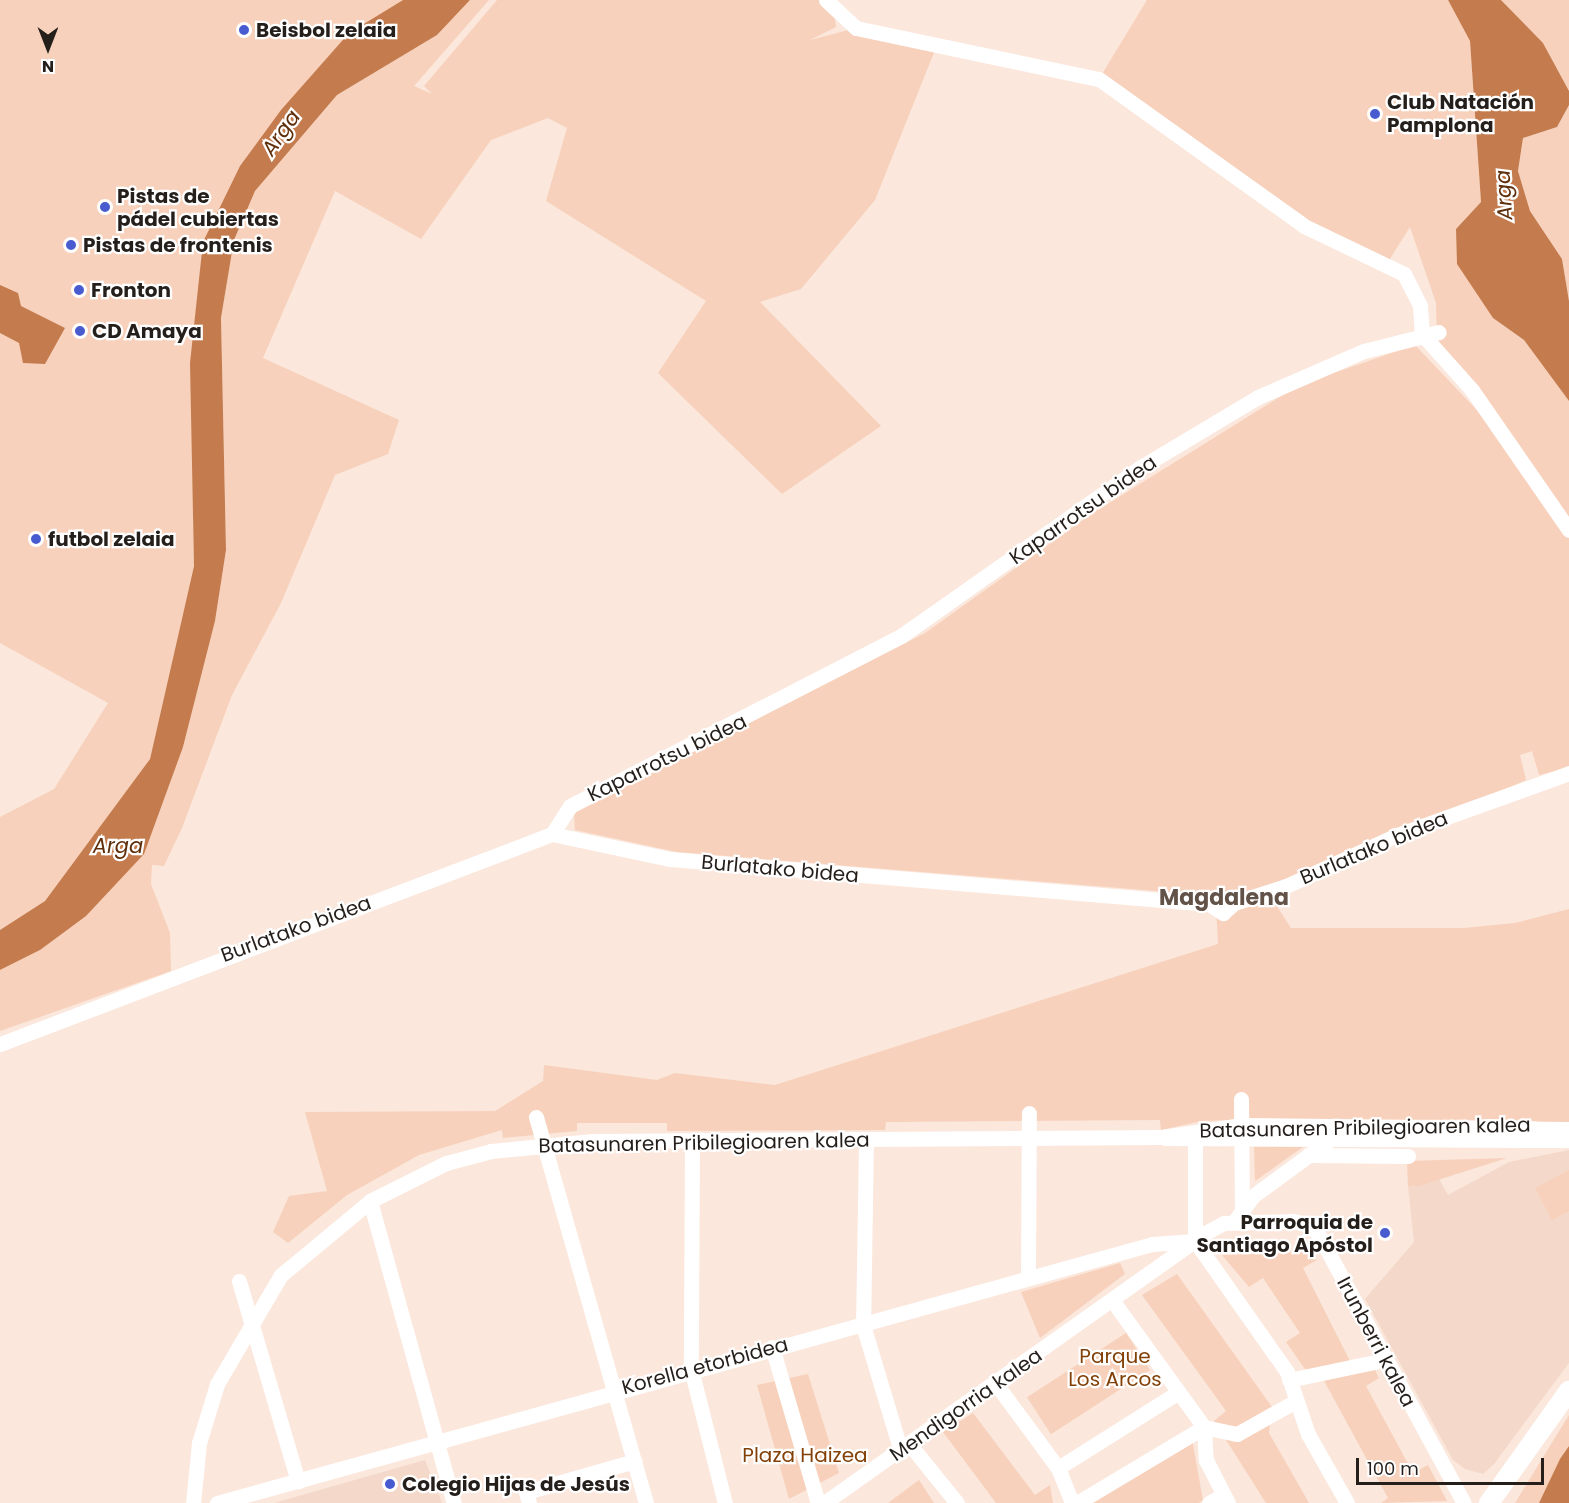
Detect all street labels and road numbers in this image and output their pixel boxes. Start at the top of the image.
street label: Kaparrotsu bidea [1005,450,1161,570]
street label: Kaparrotsu bidea [584,709,750,807]
street label: Burlatako bidea [1297,806,1451,890]
street label: Burlatako bidea [700,850,860,888]
street label: Burlatako bidea [218,891,374,967]
street label: Batasunaren Pribilegioaren kalea [1199,1113,1531,1143]
street label: Batasunaren Pribilegioaren kalea [538,1128,870,1158]
street label: Irunberri kalea [1332,1273,1420,1411]
street label: Korella etorbidea [619,1332,791,1400]
street label: Mendigorria kalea [885,1343,1047,1467]

